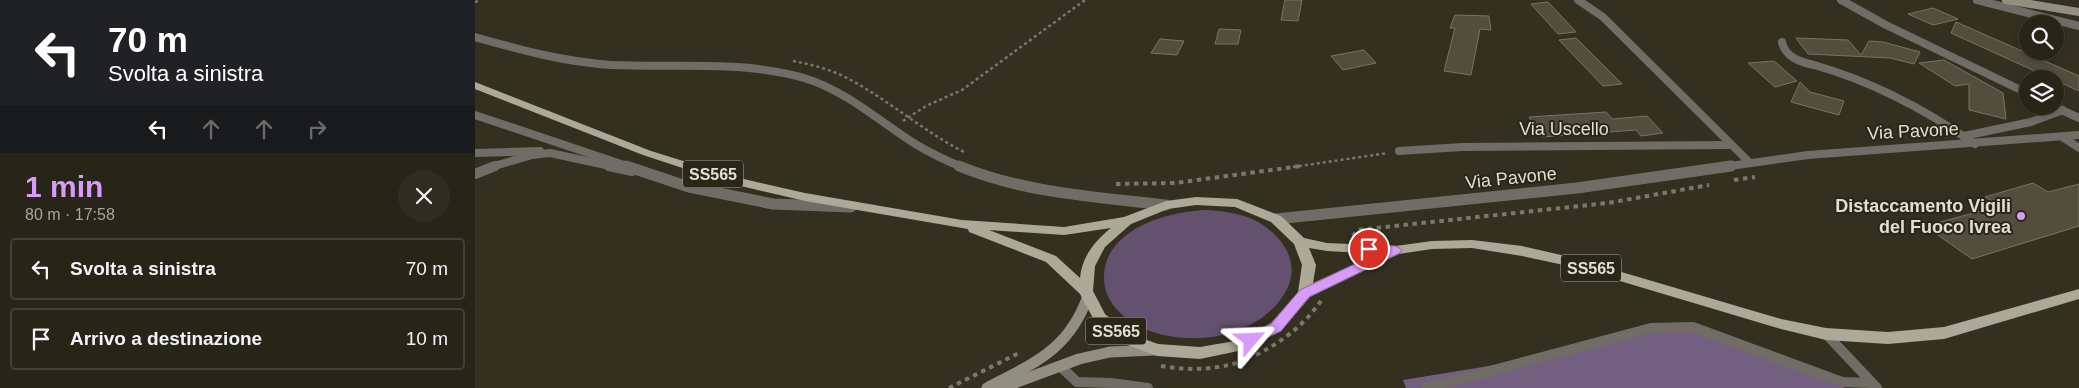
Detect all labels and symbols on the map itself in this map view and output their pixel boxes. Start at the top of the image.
street label: Via Uscello [1519,119,1609,139]
street label: Via Pavone [1867,119,1959,143]
road number: SS565 [683,160,743,188]
street label: Via Pavone [1464,163,1558,193]
place label: Distaccamento Vigili del Fuoco Ivrea [1835,196,2012,237]
marker: Distaccamento Vigili del Fuoco Ivrea [2015,210,2027,222]
pin [1348,228,1390,270]
road number: SS565 [1561,254,1621,282]
position arrow [1224,313,1276,365]
road number: SS565 [1086,318,1146,344]

